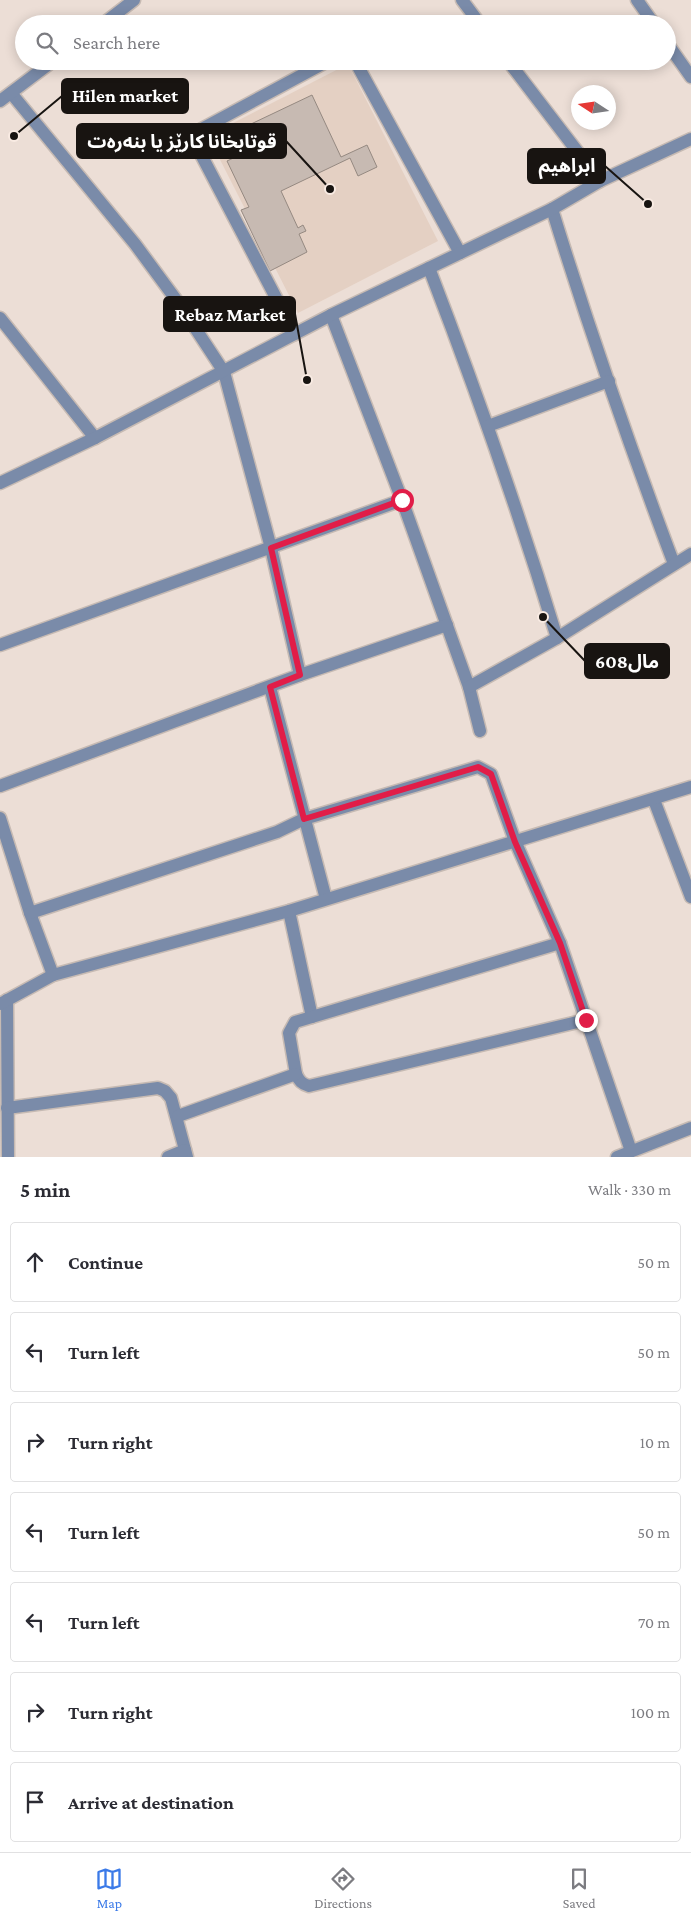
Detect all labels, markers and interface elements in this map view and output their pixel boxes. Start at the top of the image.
search box [15,15,676,70]
icon: search [33,29,61,57]
text: Search here [73,32,160,53]
callout: Hilen market [62,79,188,113]
text: Hilen market [72,85,178,106]
north arrow [571,85,616,130]
callout: قوتابخانا کارێز یا بنەرەت [77,124,286,158]
text: قوتابخانا کارێز یا بنەرەت [87,131,277,153]
callout: ابراهيم [528,149,605,183]
text: ابراهيم [539,155,595,180]
callout: Rebaz Market [164,297,295,331]
text: Rebaz Market [175,304,286,325]
route start [391,489,414,512]
callout: مال608 [585,644,669,678]
text: مال608 [595,651,659,673]
route end [575,1009,598,1032]
text: 5 min [20,1178,70,1202]
text: Walk · 330 m [588,1181,671,1198]
icon: ahead [21,1248,49,1276]
text: Continue [68,1252,143,1273]
text: 50 m [638,1254,670,1271]
icon: left [21,1338,49,1366]
text: Turn left [68,1342,140,1363]
text: 50 m [638,1344,670,1361]
icon: right [21,1428,49,1456]
text: Turn right [68,1432,153,1453]
text: 10 m [640,1434,670,1451]
icon: left [21,1518,49,1546]
text: Turn left [68,1522,140,1543]
text: 50 m [638,1524,670,1541]
icon: left [21,1608,49,1636]
text: Turn left [68,1612,140,1633]
text: 70 m [638,1614,670,1631]
icon: right [21,1698,49,1726]
text: Turn right [68,1702,153,1723]
text: 100 m [631,1704,670,1721]
icon: arrive [21,1788,49,1816]
text: Arrive at destination [68,1792,234,1813]
tab: Map [95,1865,123,1911]
tab: Directions [314,1865,372,1911]
tab: Saved [563,1865,596,1911]

